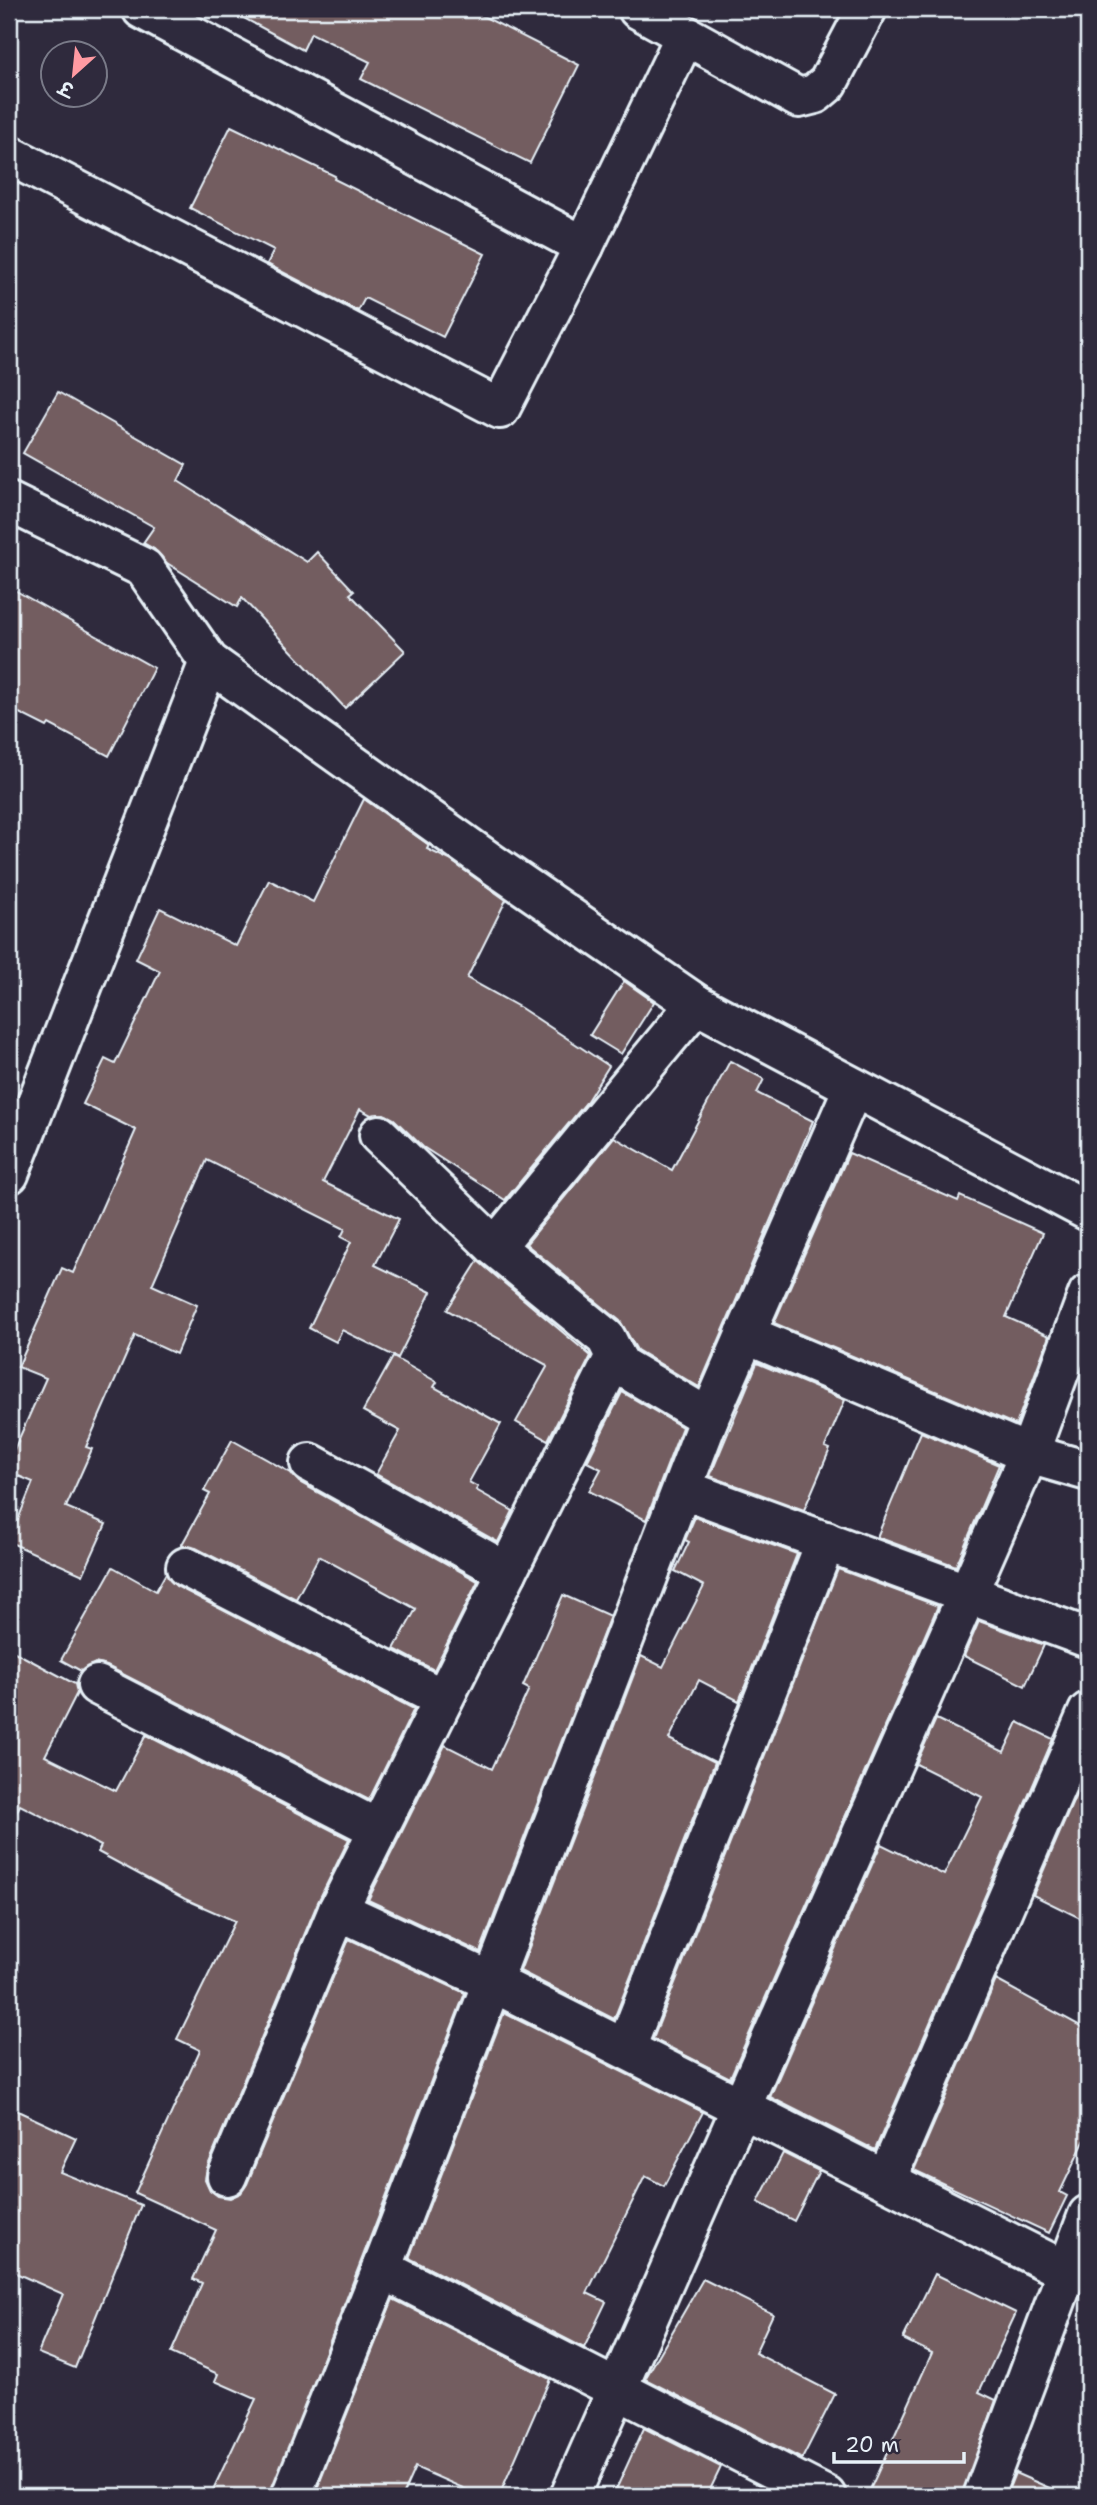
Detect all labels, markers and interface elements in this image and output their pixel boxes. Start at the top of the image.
north arrow [38,38,108,108]
text: उ [53,74,80,104]
scale bar [834,2421,964,2465]
text: 20 m [845,2431,899,2459]

